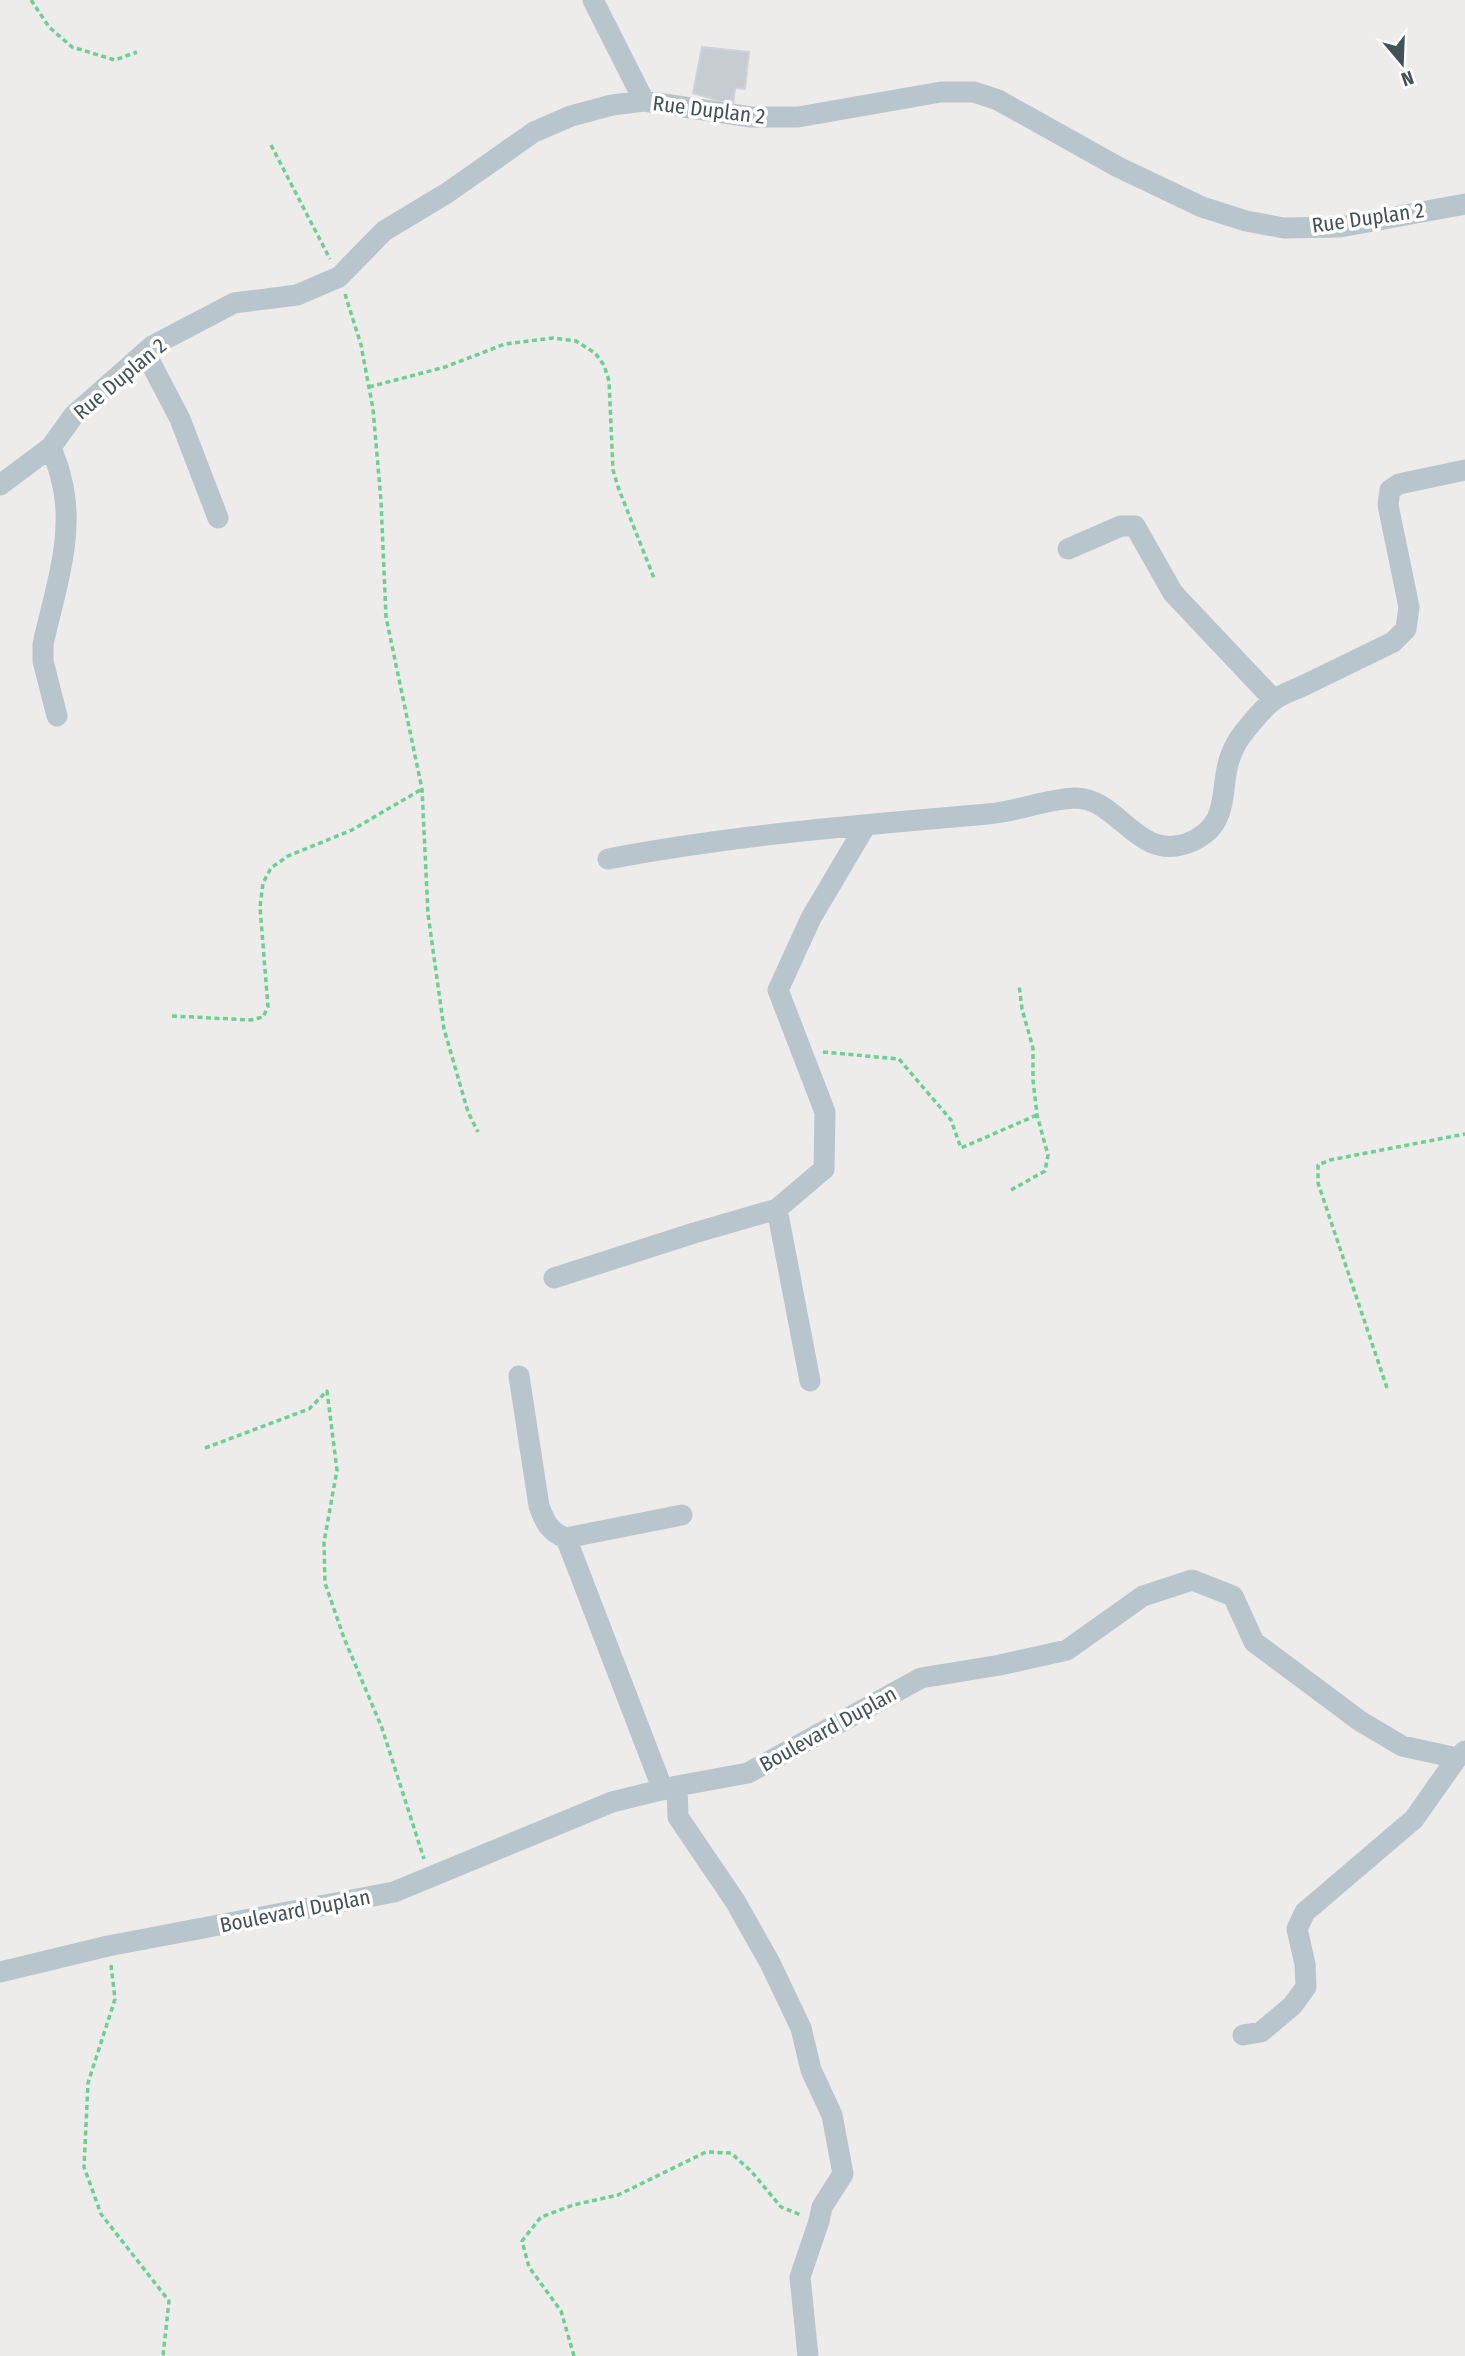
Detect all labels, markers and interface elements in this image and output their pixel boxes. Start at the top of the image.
north arrow [1367,28,1437,98]
text: N [1398,66,1417,91]
street label: Rue Duplan 2 [651,90,767,130]
street label: Rue Duplan 2 [1310,197,1426,239]
street label: Rue Duplan 2 [68,333,172,425]
street label: Boulevard Duplan [755,1681,901,1777]
street label: Boulevard Duplan [218,1884,372,1938]

